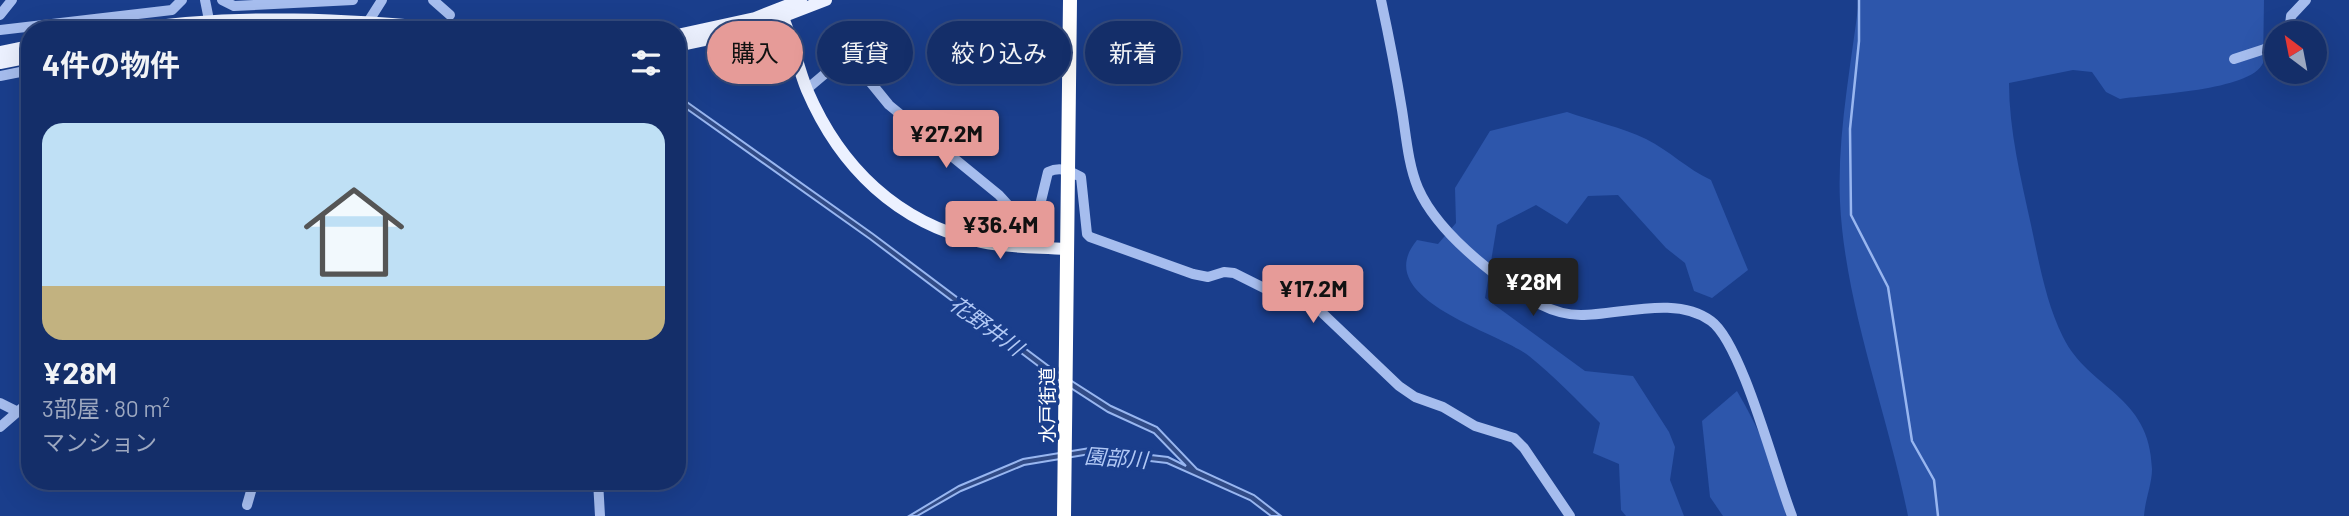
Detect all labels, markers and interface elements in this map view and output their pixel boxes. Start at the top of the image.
chip: 購入 [707,21,803,84]
chip: 賃貸 [817,21,913,84]
chip: 絞り込み [927,21,1071,84]
chip: 新着 [1085,21,1181,84]
north arrow [2264,21,2328,84]
map controls [2264,21,2327,84]
icon: filters [627,44,665,82]
text: 4件の物件 [42,46,180,82]
pin: ¥27.2M [889,110,1003,170]
text: ¥27.2M [909,119,983,147]
icon: home [291,169,417,295]
pin: ¥36.4M [943,202,1057,261]
text: ¥36.4M [961,210,1039,238]
pin: ¥28M [1492,258,1574,318]
pin: ¥17.2M [1256,266,1370,325]
text: ¥28M [1504,267,1562,295]
text: ¥17.2M [1278,274,1348,302]
water label: 花野井川 [946,290,1030,361]
text: ¥28M [42,354,117,390]
street label: 水戸街道 [1035,367,1058,443]
text: 3部屋 · 80 m² [42,394,170,422]
text: マンション [42,428,157,456]
water label: 園部川 [1084,442,1150,472]

